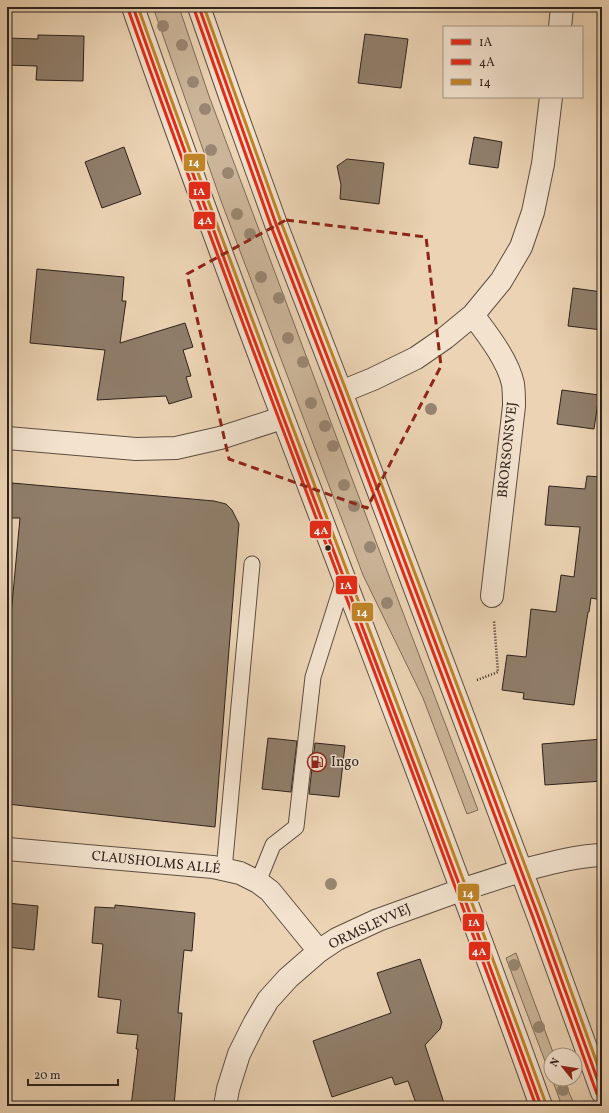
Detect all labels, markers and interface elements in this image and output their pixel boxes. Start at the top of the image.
legend [443,26,583,98]
text: 1A [479,35,493,51]
text: 4A [479,55,495,71]
text: 14 [479,75,491,91]
line badge: 14 [183,153,206,172]
text: 14 [188,156,200,171]
line badge: 1A [188,181,211,200]
text: 1A [193,185,205,200]
line badge: 4A [193,211,216,230]
text: 4A [198,214,212,229]
street label: BRORSONSVEJ [494,401,523,499]
line badge: 4A [309,520,332,539]
text: 4A [314,524,328,539]
unlabelled marker [323,543,333,553]
line badge: 1A [335,575,358,595]
text: 1A [340,579,352,594]
line badge: 14 [351,602,374,622]
text: 14 [356,606,368,621]
fuel station icon: Ingo [306,751,328,773]
place label: Ingo [331,753,359,772]
street label: CLAUSHOLMS ALLÉ [91,847,221,879]
line badge: 14 [457,883,480,902]
text: 14 [462,887,474,902]
street label: ORMSLEVVEJ [326,899,415,954]
line badge: 1A [462,913,485,932]
text: 1A [468,916,480,931]
line badge: 4A [468,941,491,961]
text: 4A [472,945,486,960]
north arrow [543,1047,583,1087]
text: N [547,1056,564,1070]
scale bar [28,1061,118,1087]
text: 20 m [34,1068,61,1084]

